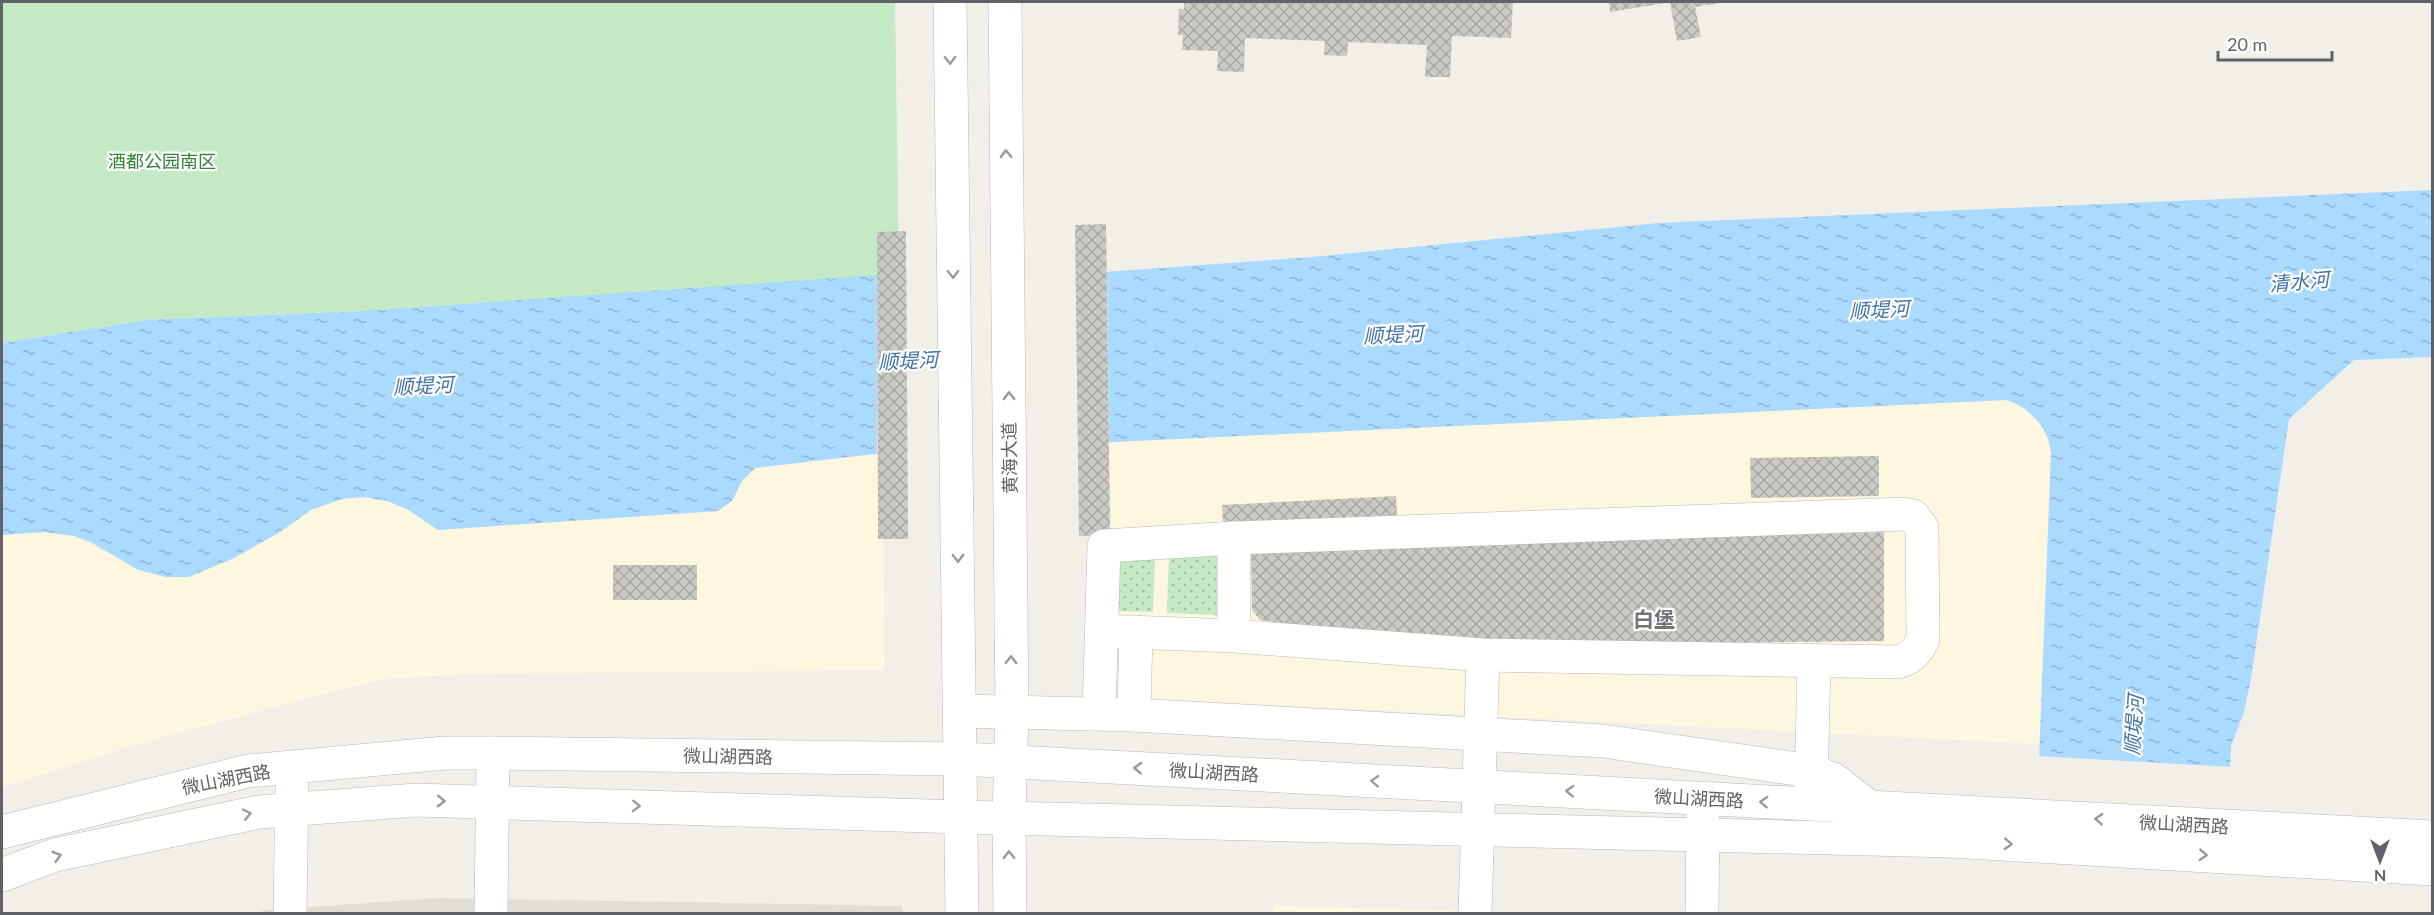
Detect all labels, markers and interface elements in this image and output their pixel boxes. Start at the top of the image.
scale bar [2218,24,2332,62]
text: 20 m [2227,33,2267,55]
one-way arrow [944,55,957,64]
one-way arrow [1000,149,1012,158]
park label: 酒都公园南区 [108,150,216,172]
water label: 清水河 [2268,266,2334,296]
one-way arrow [947,269,960,278]
water label: 顺堤河 [1848,295,1914,323]
water label: 顺堤河 [1362,320,1428,348]
water label: 顺堤河 [877,346,943,374]
water label: 顺堤河 [392,371,458,399]
one-way arrow [1003,392,1015,401]
street label: 黄海大道 [997,422,1021,494]
one-way arrow [952,553,964,562]
district label: 白堡 [1633,606,1675,631]
one-way arrow [1005,656,1017,665]
water label: 顺堤河 [2119,690,2147,756]
street label: 微山湖西路 [683,744,773,768]
street label: 微山湖西路 [1168,759,1260,785]
street label: 微山湖西路 [180,760,272,798]
one-way arrow [1134,762,1143,775]
one-way arrow [1370,774,1379,787]
one-way arrow [1565,785,1574,798]
street label: 微山湖西路 [1653,785,1745,811]
one-way arrow [437,794,446,807]
one-way arrow [1760,795,1769,808]
one-way arrow [632,800,641,813]
one-way arrow [242,808,252,821]
street label: 微山湖西路 [2138,811,2230,837]
one-way arrow [2094,813,2103,826]
north arrow [2350,831,2410,891]
one-way arrow [2003,838,2012,851]
one-way arrow [2198,849,2207,862]
one-way arrow [51,851,61,863]
one-way arrow [1003,851,1016,860]
text: N [2374,867,2386,886]

